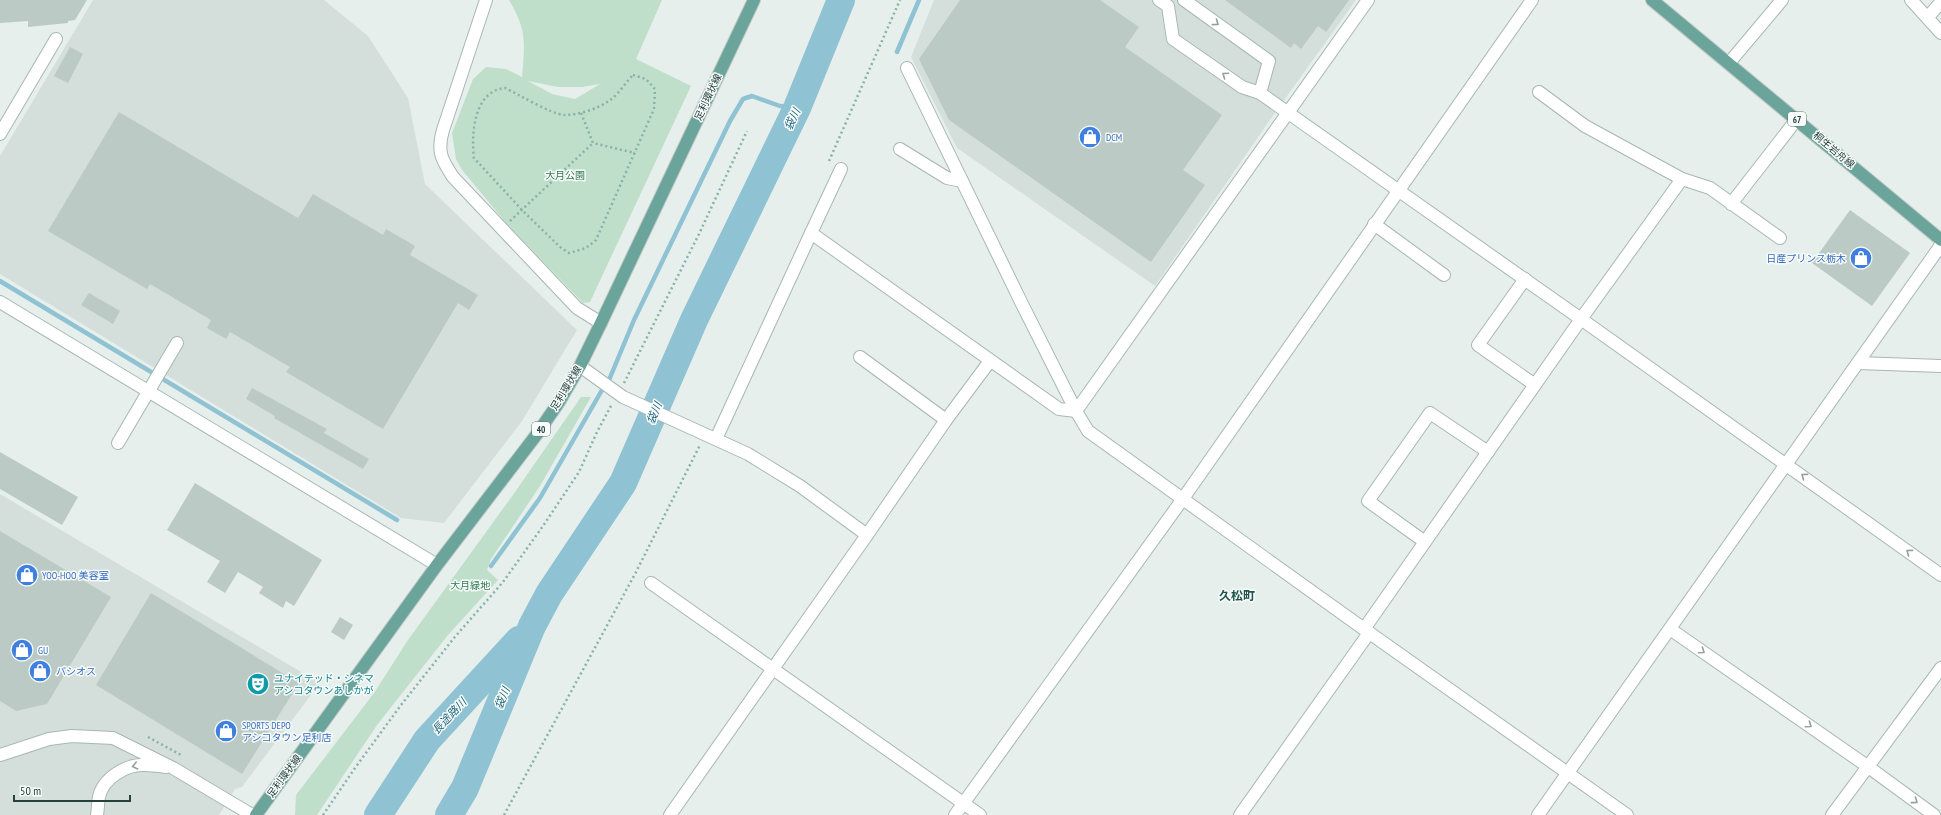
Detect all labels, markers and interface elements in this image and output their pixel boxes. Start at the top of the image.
one-way arrow [1212,18,1219,26]
street label: 足利環状線 [692,72,724,122]
one-way arrow [1223,73,1230,80]
water label: 袋川 [781,105,803,132]
road number: 67 [1788,112,1806,126]
shop icon: DCM [1077,124,1103,150]
street label: 桐生岩舟線 [1811,129,1857,171]
place label: DCM [1106,131,1122,144]
park label: 大月公園 [545,169,585,182]
shop icon: 日産プリンス栃木 [1848,245,1874,271]
place label: 日産プリンス栃木 [1766,252,1846,265]
street label: 足利環状線 [548,363,584,413]
water label: 袋川 [643,399,665,426]
road number: 40 [532,422,550,436]
one-way arrow [1801,474,1808,481]
one-way arrow [1907,550,1914,557]
shop icon: YOO-HOO 美容室 [14,562,40,588]
place label: YOO-HOO 美容室 [42,569,109,582]
park label: 大月緑地 [450,579,491,592]
district label: 久松町 [1219,588,1255,603]
shop icon: GU [9,637,35,663]
place label: GU [38,644,48,657]
one-way arrow [1698,646,1705,654]
shop icon: パシオス [27,658,53,684]
place label: パシオス [56,665,96,678]
theatre icon: ユナイテッド・シネマ アシコタウンあしかが [245,671,271,697]
place label: ユナイテッド・シネマ アシコタウンあしかが [274,672,374,697]
water label: 袋川 [491,684,513,711]
water label: 長途路川 [429,694,470,737]
shop icon: SPORTS DEPO アシコタウン足利店 [213,718,239,744]
place label: SPORTS DEPO アシコタウン足利店 [242,719,332,744]
one-way arrow [1804,720,1811,727]
street label: 足利環状線 [264,752,304,800]
one-way arrow [131,762,138,770]
scale bar [14,777,130,803]
text: 50 m [20,783,41,798]
one-way arrow [1910,796,1917,803]

